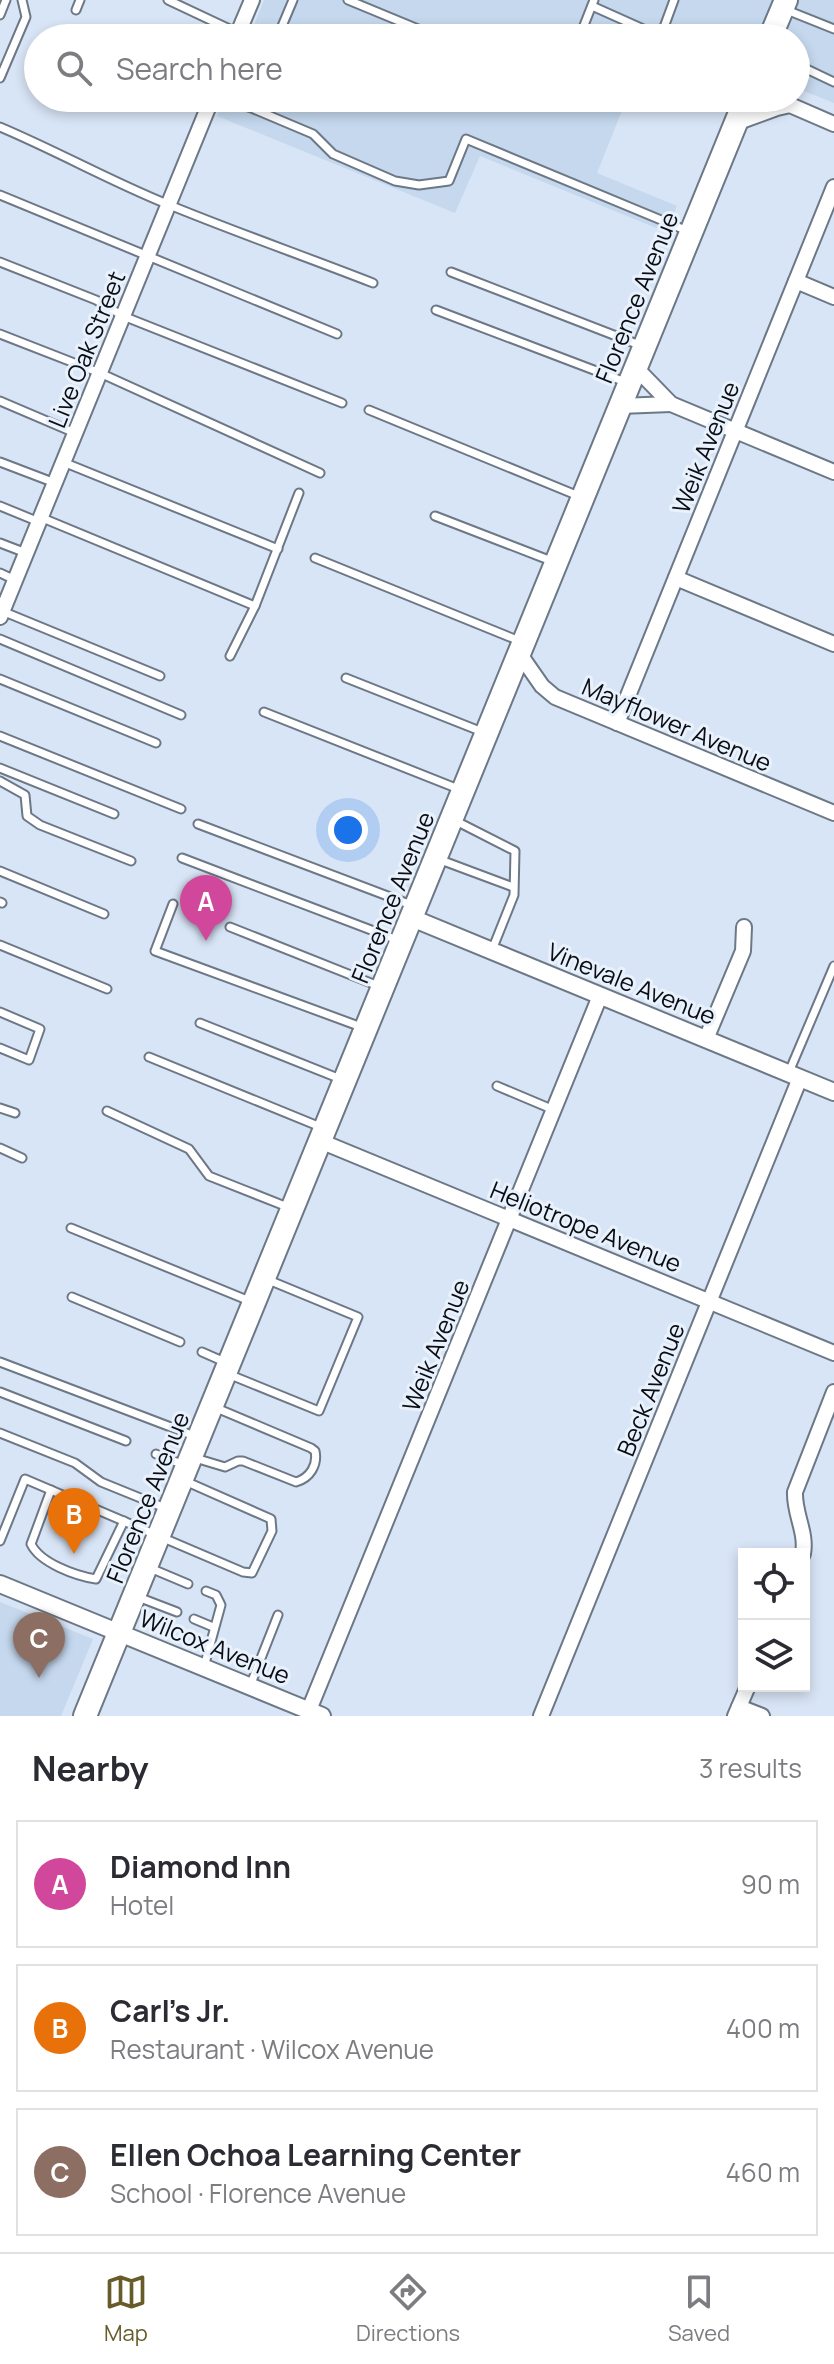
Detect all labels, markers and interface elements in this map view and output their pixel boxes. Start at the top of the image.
search box [24,24,810,112]
icon: search [52,46,96,90]
text: Search here [116,48,283,89]
street label: Florence Avenue [587,206,685,388]
street label: Live Oak Street [40,266,132,432]
street label: Weik Avenue [664,376,746,518]
street label: Mayflower Avenue [577,669,777,779]
street label: Florence Avenue [343,806,441,988]
your location [328,810,368,850]
pin: A [180,875,232,941]
street label: Vinevale Avenue [543,934,721,1032]
street label: Heliotrope Avenue [486,1173,686,1279]
street label: Weik Avenue [394,1274,476,1416]
street label: Beck Avenue [608,1317,692,1461]
street label: Florence Avenue [98,1406,196,1588]
pin: B [48,1488,100,1554]
map controls [738,1548,810,1692]
button: locate [738,1548,810,1620]
street label: Wilcox Avenue [135,1601,295,1691]
pin: C [13,1612,65,1678]
button: layers [738,1620,810,1692]
text: Nearby [32,1745,148,1791]
text: 3 results [699,1750,802,1786]
text: Diamond Inn [110,1846,291,1887]
text: A [51,1866,69,1902]
text: 90 m [741,1866,800,1902]
text: Hotel [110,1887,174,1923]
text: Carl's Jr. [110,1990,230,2031]
text: B [52,2010,68,2046]
text: 400 m [726,2010,800,2046]
text: Restaurant · Wilcox Avenue [110,2031,434,2067]
text: Ellen Ochoa Learning Center [110,2134,521,2175]
text: C [50,2154,70,2190]
text: 460 m [725,2154,800,2190]
text: School · Florence Avenue [110,2175,406,2211]
tab: Map [104,2270,148,2348]
tab: Directions [356,2270,460,2348]
tab: Saved [668,2270,730,2348]

